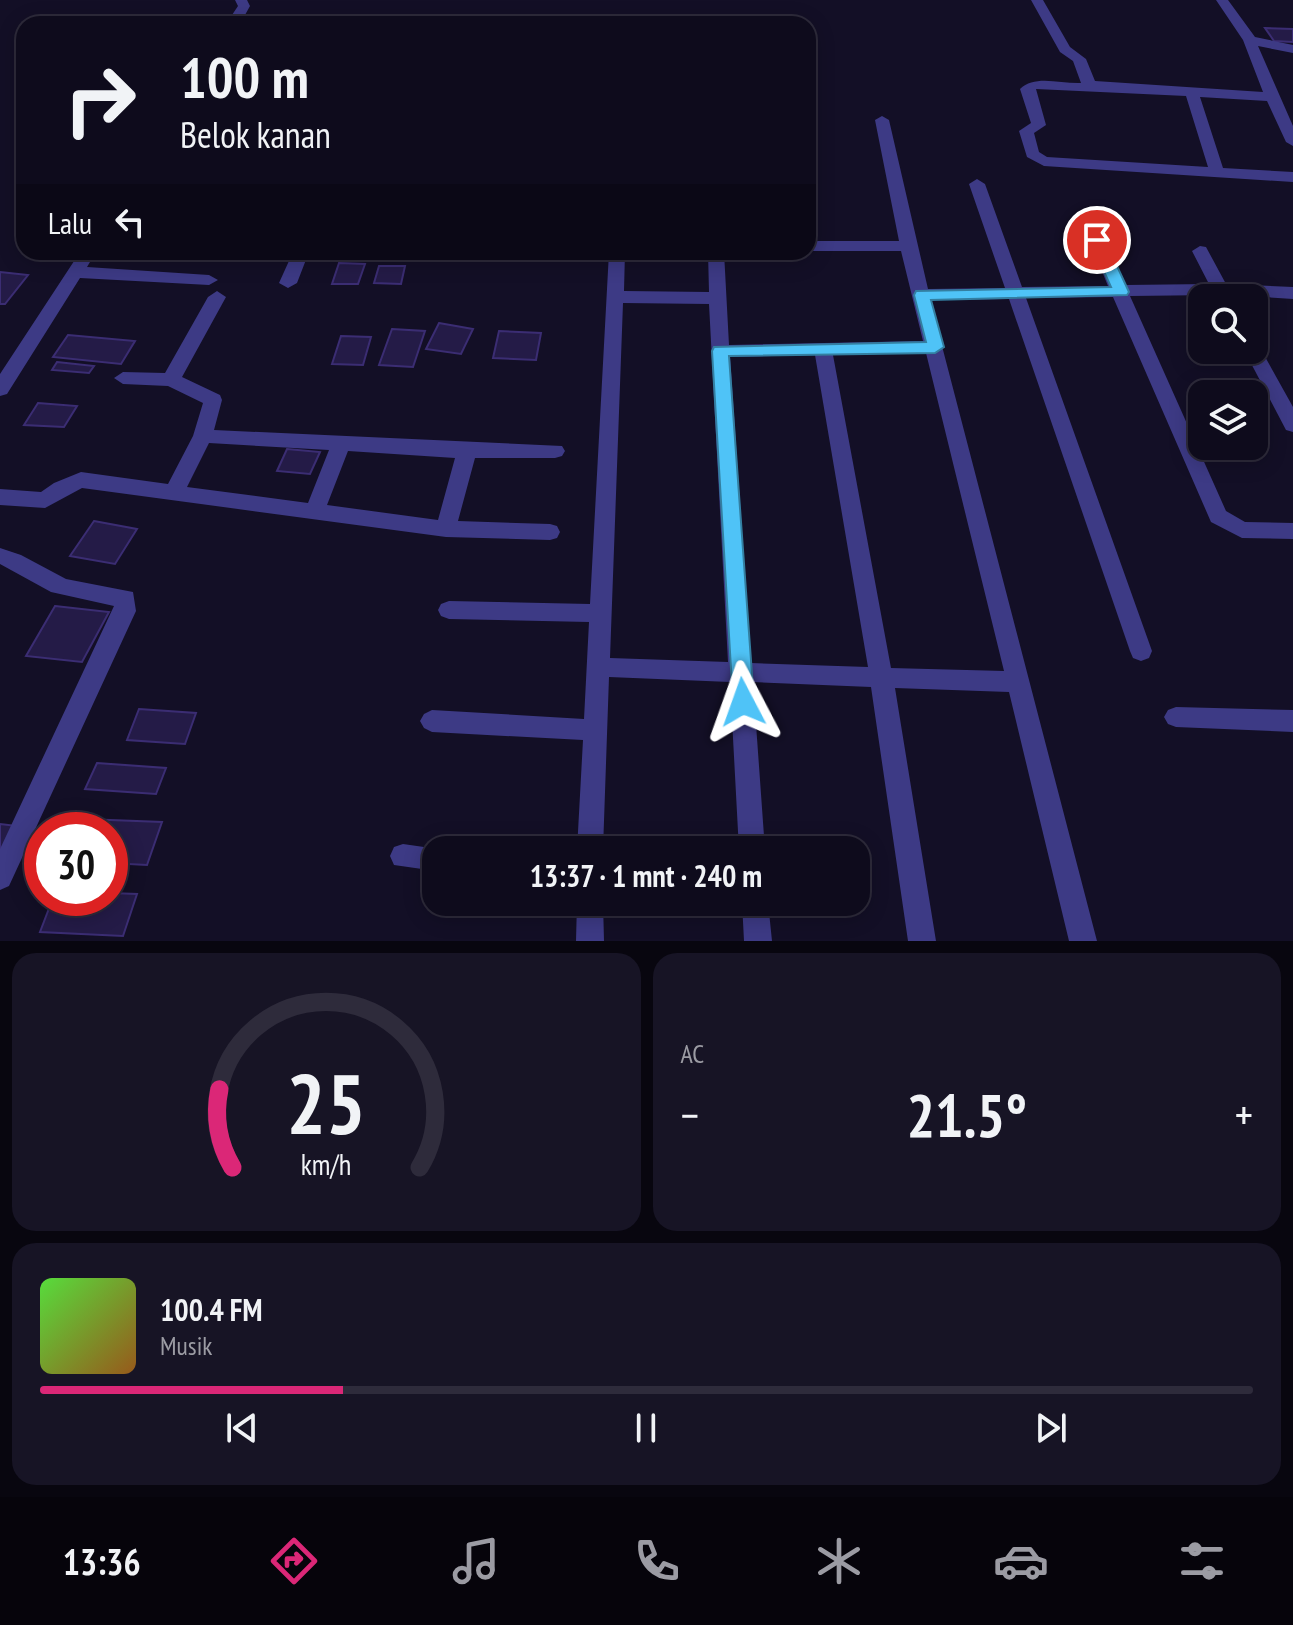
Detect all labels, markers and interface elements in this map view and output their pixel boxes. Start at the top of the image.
text: 100 m [180,41,309,113]
icon: right [48,48,152,152]
text: Belok kanan [180,111,331,158]
icon: left [108,200,152,244]
text: Lalu [48,203,92,242]
pin [1063,206,1131,274]
icon: arrive [1075,218,1119,262]
map controls [1188,284,1268,460]
button: search [1188,284,1268,364]
button: layers [1188,380,1268,460]
position arrow [701,660,785,744]
speed limit sign: 30 [24,812,128,916]
text: 13:37 · 1 mnt · 240 m [530,856,762,895]
text: AC [681,1037,704,1070]
text: 25 [286,1049,366,1157]
text: 21.5° [906,1076,1027,1154]
text: − [681,1086,699,1143]
text: + [1235,1086,1253,1143]
text: km/h [301,1146,352,1183]
text: 100.4 FM [160,1290,262,1329]
text: Musik [160,1329,212,1362]
icon: previous [220,1406,264,1450]
icon: pause [624,1406,668,1450]
icon: next [1029,1406,1073,1450]
icon: directions [266,1533,322,1589]
icon: music [448,1533,504,1589]
icon: phone [629,1533,685,1589]
icon: climate [811,1533,867,1589]
icon: car [993,1533,1049,1589]
icon: filters [1174,1533,1230,1589]
text: 13:36 [63,1538,141,1585]

